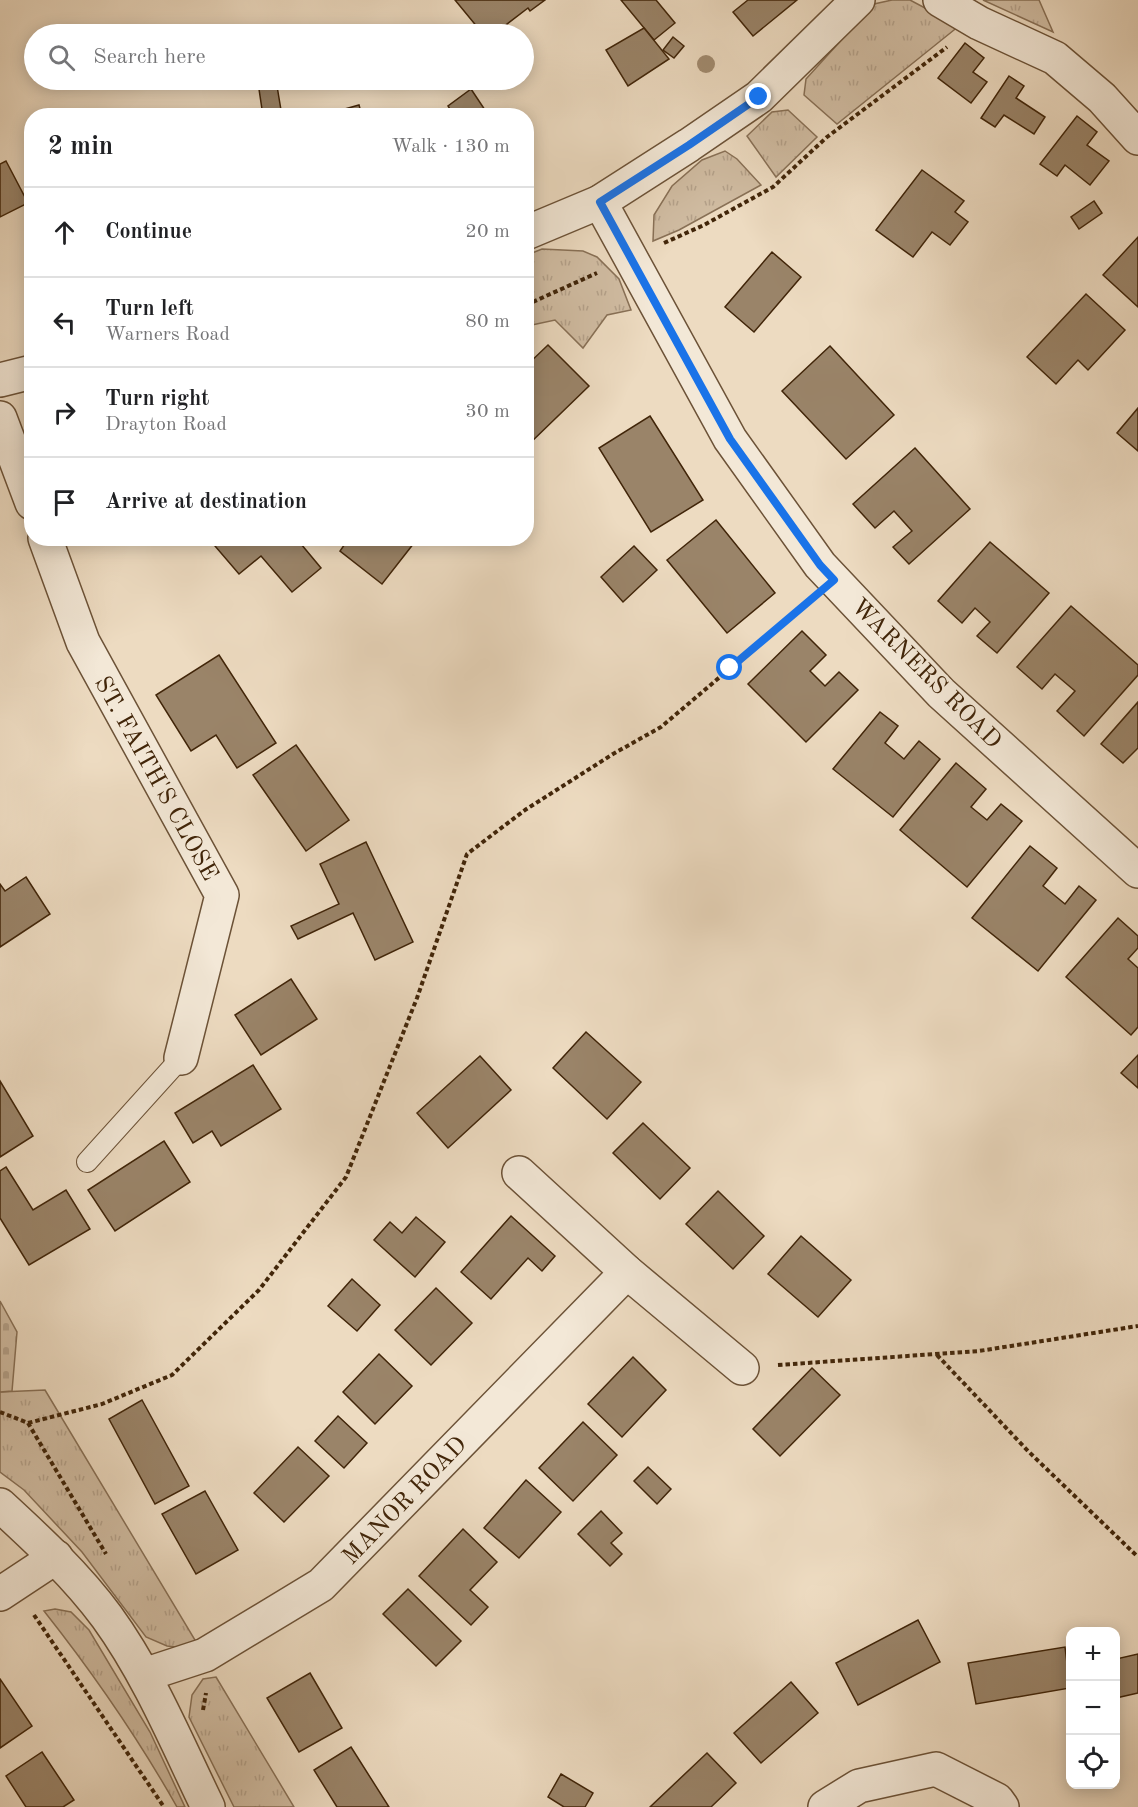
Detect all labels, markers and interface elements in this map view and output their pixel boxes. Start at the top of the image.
search box [24,24,534,90]
icon: search [45,41,78,74]
text: Search here [93,46,206,68]
route end [745,83,771,109]
text: 2 min [48,134,113,160]
text: Walk · 130 m [391,137,510,157]
icon: ahead [48,216,81,249]
text: Continue [105,221,192,243]
text: 20 m [465,222,510,242]
text: Turn left [105,298,194,320]
icon: left [48,306,81,339]
text: 80 m [465,312,510,332]
text: Warners Road [105,325,230,345]
text: Turn right [105,388,209,410]
icon: right [48,396,81,429]
text: 30 m [465,402,510,422]
text: Drayton Road [105,415,227,435]
icon: arrive [48,486,81,519]
text: Arrive at destination [105,491,307,513]
street label: WARNERS ROAD [846,595,1005,754]
route start [716,654,742,680]
street label: ST. FAITH'S CLOSE [89,673,221,885]
street label: MANOR ROAD [339,1433,472,1570]
map controls [1066,1627,1120,1789]
button: + [1066,1627,1120,1681]
button: − [1066,1681,1120,1735]
button: locate [1066,1735,1120,1789]

